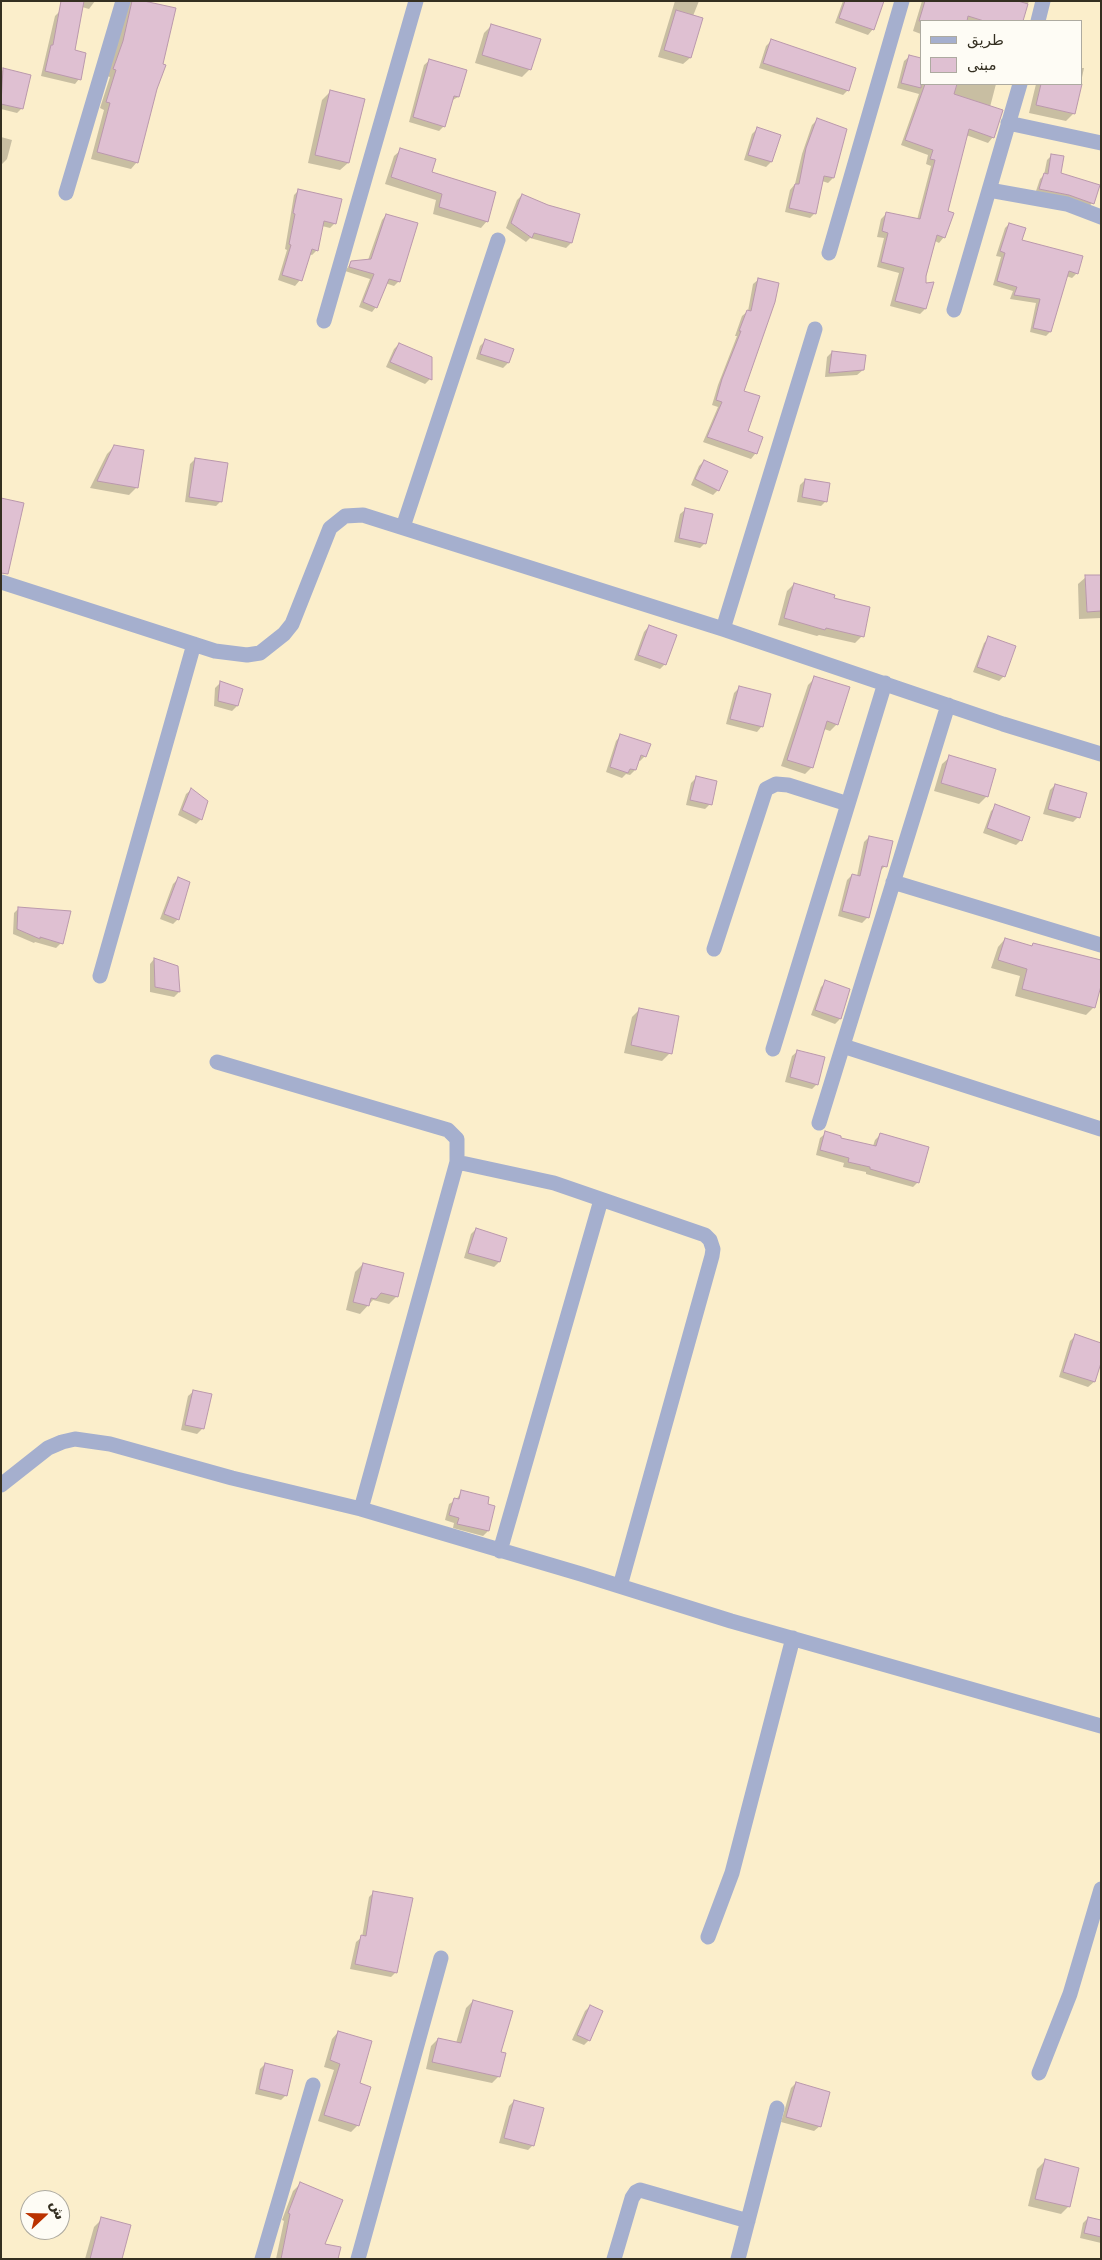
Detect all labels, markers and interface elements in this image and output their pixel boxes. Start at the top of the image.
legend [920,20,1082,85]
text: طريق [967,31,1004,49]
text: مبنى [967,56,997,74]
north arrow [20,2190,70,2240]
text: ش [47,2198,69,2222]

